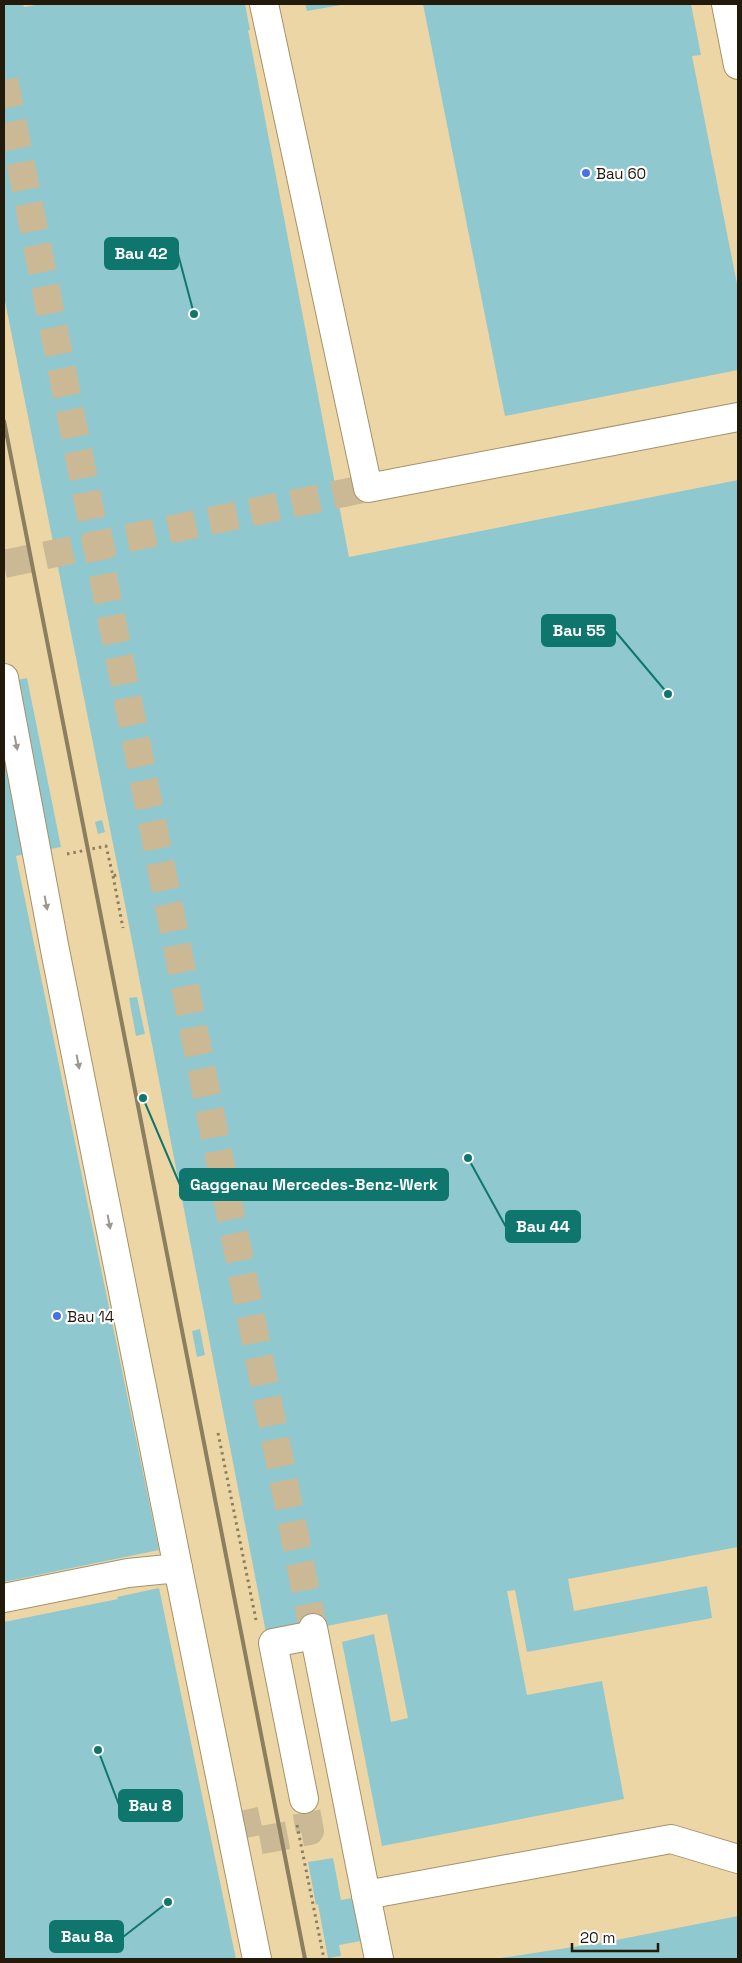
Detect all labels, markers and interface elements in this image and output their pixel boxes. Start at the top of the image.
place label: Bau 60 [596,164,646,183]
marker: Bau 60 [580,167,592,179]
callout: Bau 42 [105,238,178,269]
text: Bau 42 [114,243,168,264]
callout: Bau 55 [542,615,615,646]
text: Bau 55 [553,620,606,641]
one-way arrow [12,736,20,751]
one-way arrow [43,895,51,911]
one-way arrow [74,1055,82,1071]
callout: Gaggenau Mercedes-Benz-Werk [180,1169,448,1200]
text: Gaggenau Mercedes-Benz-Werk [190,1174,438,1195]
callout: Bau 44 [506,1211,580,1242]
one-way arrow [106,1214,114,1230]
text: Bau 44 [516,1216,570,1237]
place label: Bau 14 [67,1307,114,1326]
marker: Bau 14 [51,1310,63,1322]
callout: Bau 8 [119,1790,182,1821]
text: Bau 8 [128,1795,172,1816]
scale bar [572,1920,658,1952]
callout: Bau 8a [50,1921,123,1952]
text: Bau 8a [61,1926,113,1947]
text: 20 m [580,1928,615,1947]

